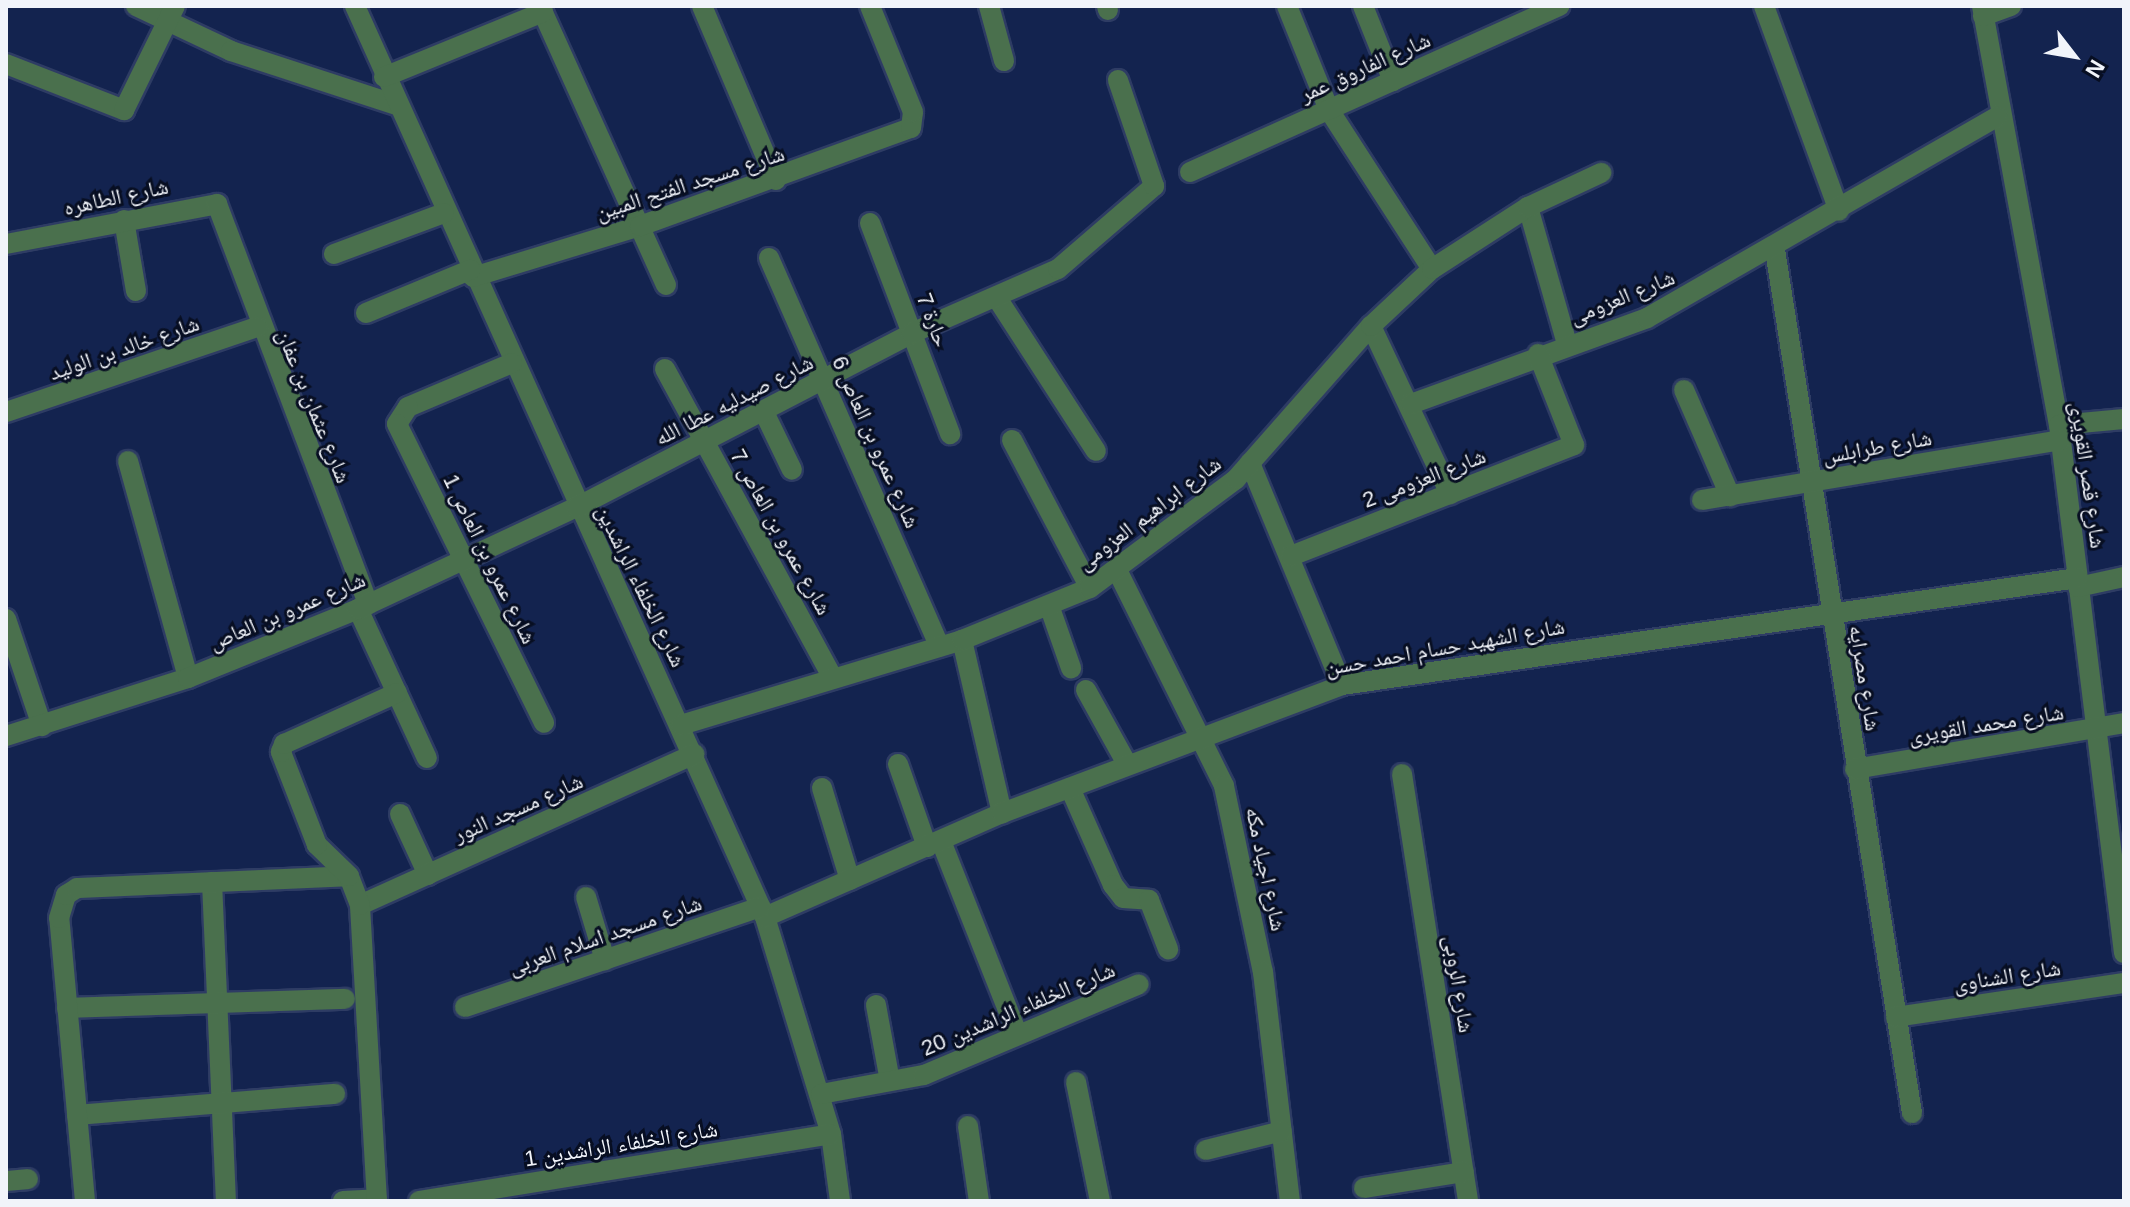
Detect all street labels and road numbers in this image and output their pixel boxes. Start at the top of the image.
street label: شارع الفاروق عمر [1296,26,1434,108]
street label: شارع مسجد الفتح المبين [592,140,788,226]
street label: شارع الطاهره [61,173,171,221]
street label: شارع العزومى [1565,264,1679,330]
street label: حارة 7 [911,289,955,351]
street label: شارع خالد بن الوليد [46,310,202,386]
street label: شارع عثمان بن عفان [271,325,357,487]
street label: شارع صيدليه عطا الله [650,349,818,451]
street label: شارع عمرو بن العاص 6 [826,352,926,532]
street label: شارع قصر القويرى [2065,400,2111,550]
street label: شارع طرابلس [1820,424,1934,470]
street label: شارع العزومى 2 [1359,442,1489,514]
street label: شارع عمرو بن العاص 7 [724,444,838,620]
street label: شارع ابراهيم العزومى [1072,450,1226,576]
street label: شارع عمرو بن العاص 1 [437,470,543,648]
street label: شارع الخلفاء الراشدين [590,501,692,671]
street label: شارع عمرو بن العاص [205,566,369,656]
street label: شارع الشهيد حسام احمد حسن [1323,613,1567,681]
street label: شارع مصرايه [1844,623,1886,733]
street label: شارع محمد القويرى [1906,699,2066,749]
street label: شارع مسجد النور [449,768,587,848]
street label: شارع اجياد مكه [1240,805,1292,933]
street label: شارع مسجد اسلام العربى [505,890,705,980]
street label: شارع الروبى [1438,933,1480,1035]
street label: شارع الشناوى [1951,954,2063,998]
street label: شارع الخلفاء الراشدين 20 [917,956,1119,1062]
street label: شارع الخلفاء الراشدين 1 [522,1116,720,1172]

